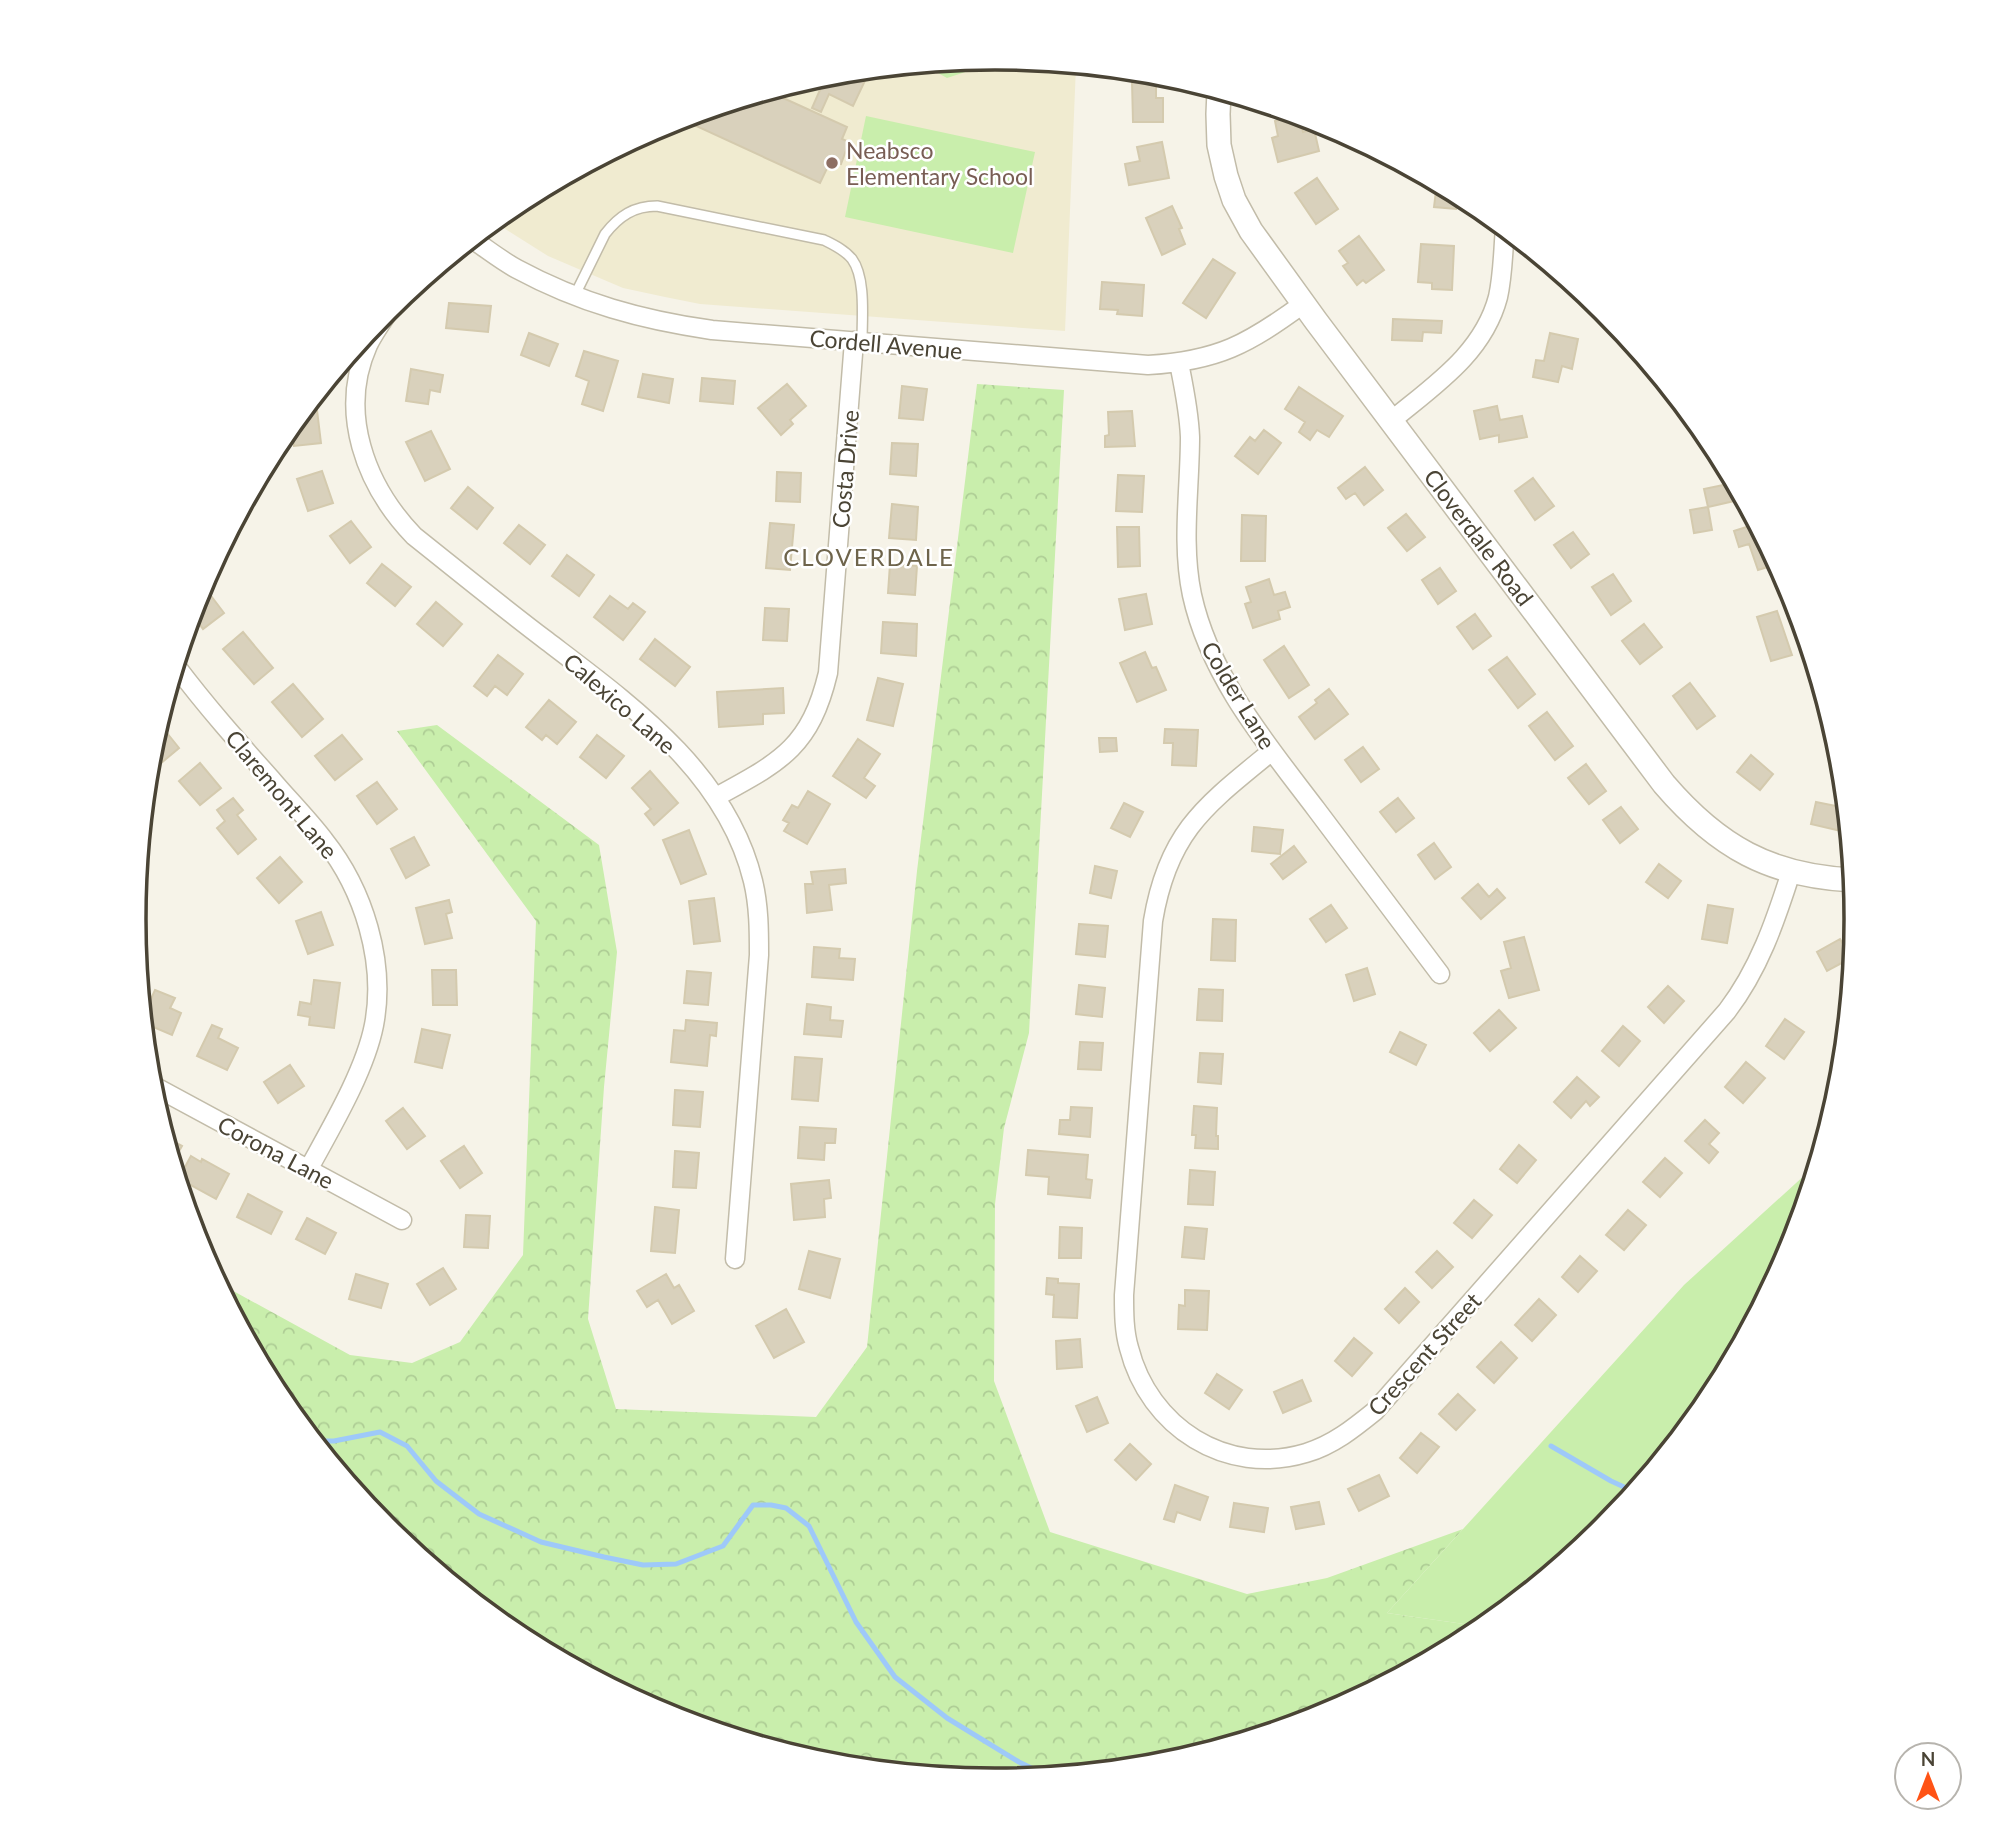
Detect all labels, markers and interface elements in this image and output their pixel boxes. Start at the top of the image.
place label: Neabsco Elementary School [846,136,1033,190]
marker: Neabsco Elementary School [824,155,840,171]
street label: Cordell Avenue [808,323,964,365]
street label: Costa Drive [826,409,864,529]
street label: Cloverdale Road [1418,463,1540,611]
district label: CLOVERDALE [783,542,955,571]
street label: Colder Lane [1196,636,1282,754]
street label: Calexico Lane [558,647,682,759]
street label: Claremont Lane [220,724,344,864]
street label: Corona Lane [213,1110,339,1194]
street label: Crescent Street [1362,1286,1487,1421]
north arrow [1893,1741,1963,1811]
text: N [1921,1747,1935,1770]

